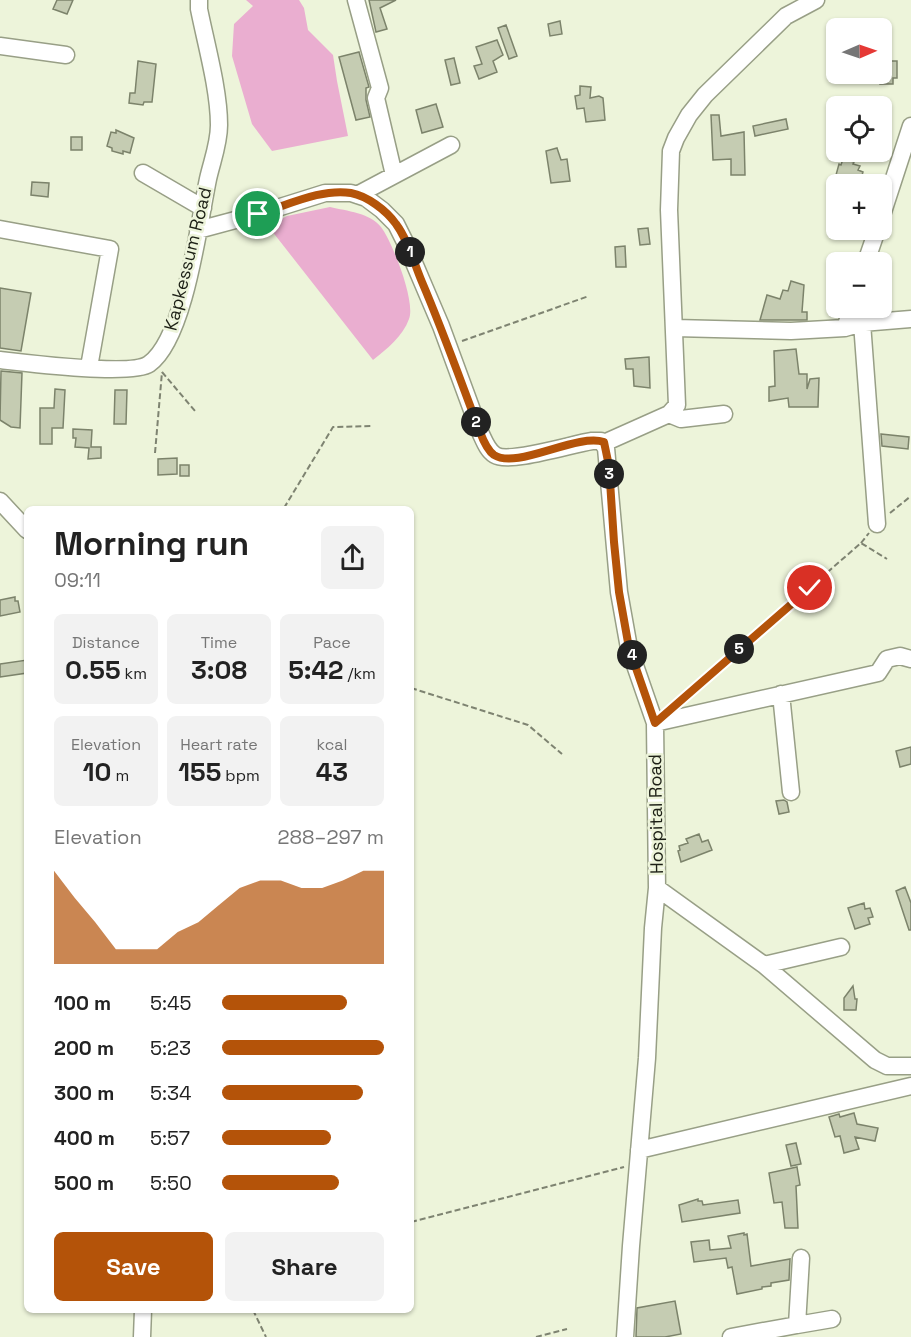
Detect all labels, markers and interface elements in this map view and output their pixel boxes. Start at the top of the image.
north arrow [826,18,892,84]
map controls [826,18,892,318]
button: locate [826,96,892,162]
button: + [826,174,892,240]
street label: Kapkessum Road [159,185,216,333]
pin [232,188,283,239]
icon: arrive [241,197,274,230]
pin: 1 [395,237,425,267]
text: 1 [406,241,414,262]
button: − [826,252,892,318]
pin: 2 [461,407,491,437]
text: 2 [471,411,481,432]
pin: 3 [594,459,624,489]
text: 3 [604,463,614,484]
text: Morning run [54,523,249,565]
button: share [321,526,384,589]
pin [784,562,835,613]
text: 09:11 [54,567,101,593]
icon: check [793,571,826,604]
text: Distance [72,632,140,653]
text: Time [201,632,237,653]
text: Pace [313,632,351,653]
pin: 5 [724,634,754,664]
text: 5 [734,638,744,659]
pin: 4 [617,640,647,670]
text: 4 [627,644,637,665]
text: 0.55 [65,653,121,687]
text: 3:08 [191,653,247,687]
text: 5:42 [288,653,343,687]
text: km [121,663,147,684]
text: /km [343,663,376,684]
text: Elevation [71,734,141,755]
text: Heart rate [180,734,258,755]
text: kcal [317,734,347,755]
street label: Hospital Road [643,754,668,874]
text: 10 [83,755,111,789]
text: 155 [178,755,221,789]
text: 43 [316,755,348,789]
text: m [111,765,129,786]
text: bpm [221,765,260,786]
text: Elevation [54,824,142,850]
text: 288–297 m [277,824,384,850]
text: 100 m [54,990,111,1016]
text: 5:45 [150,990,192,1016]
text: 200 m [54,1035,114,1061]
text: 5:23 [150,1035,191,1061]
text: 300 m [54,1080,114,1106]
text: 5:34 [150,1080,192,1106]
text: 400 m [54,1125,115,1151]
text: 5:57 [150,1125,190,1151]
text: 500 m [54,1170,114,1196]
text: 5:50 [150,1170,192,1196]
button: Save [54,1232,213,1301]
button: Share [225,1232,384,1301]

